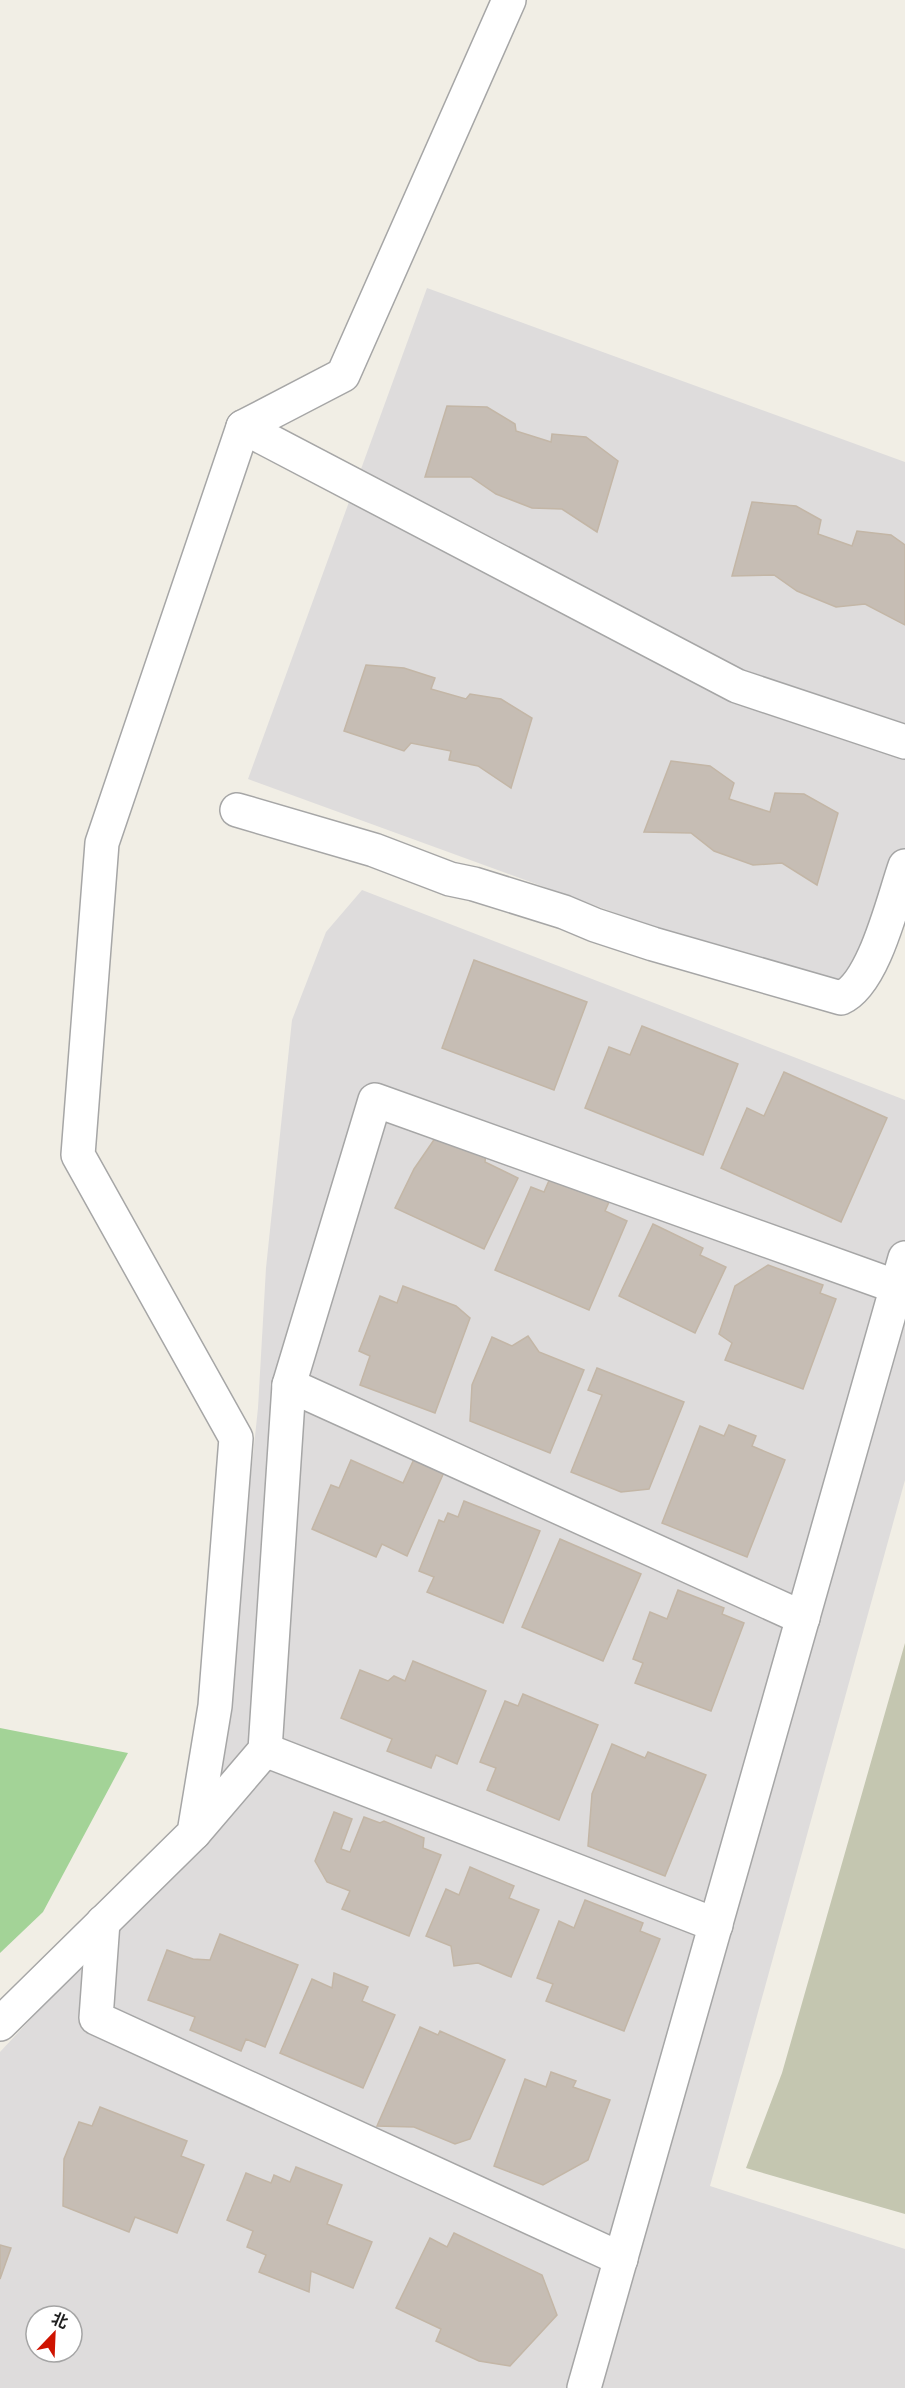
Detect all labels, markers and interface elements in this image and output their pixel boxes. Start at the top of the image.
north arrow [24,2304,84,2364]
text: 北 [48,2307,72,2334]

